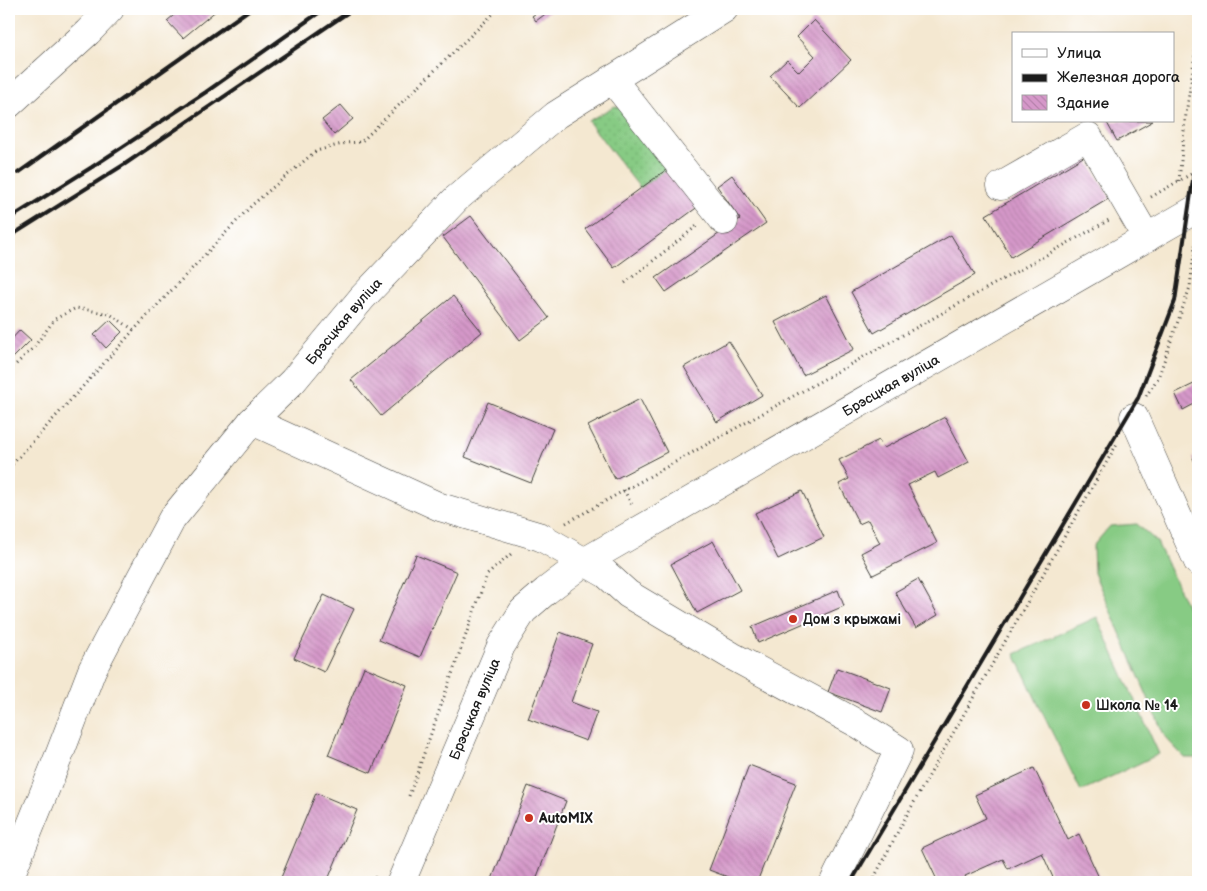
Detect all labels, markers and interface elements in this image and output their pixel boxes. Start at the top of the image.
legend [1012,32,1174,122]
text: Улица [1057,44,1102,63]
text: Железная дорога [1057,68,1180,87]
text: Здание [1057,94,1109,113]
street label: Брэсцкая вуліца [302,274,386,368]
street label: Брэсцкая вуліца [840,351,943,420]
place label: Дом з крыжамі [803,611,901,628]
marker: Дом з крыжамі [787,613,799,625]
street label: Брэсцкая вуліца [446,655,504,762]
place label: Школа № 14 [1096,697,1179,714]
marker: Школа № 14 [1080,699,1092,711]
place label: AutoMIX [538,810,594,827]
marker: AutoMIX [523,812,535,824]

